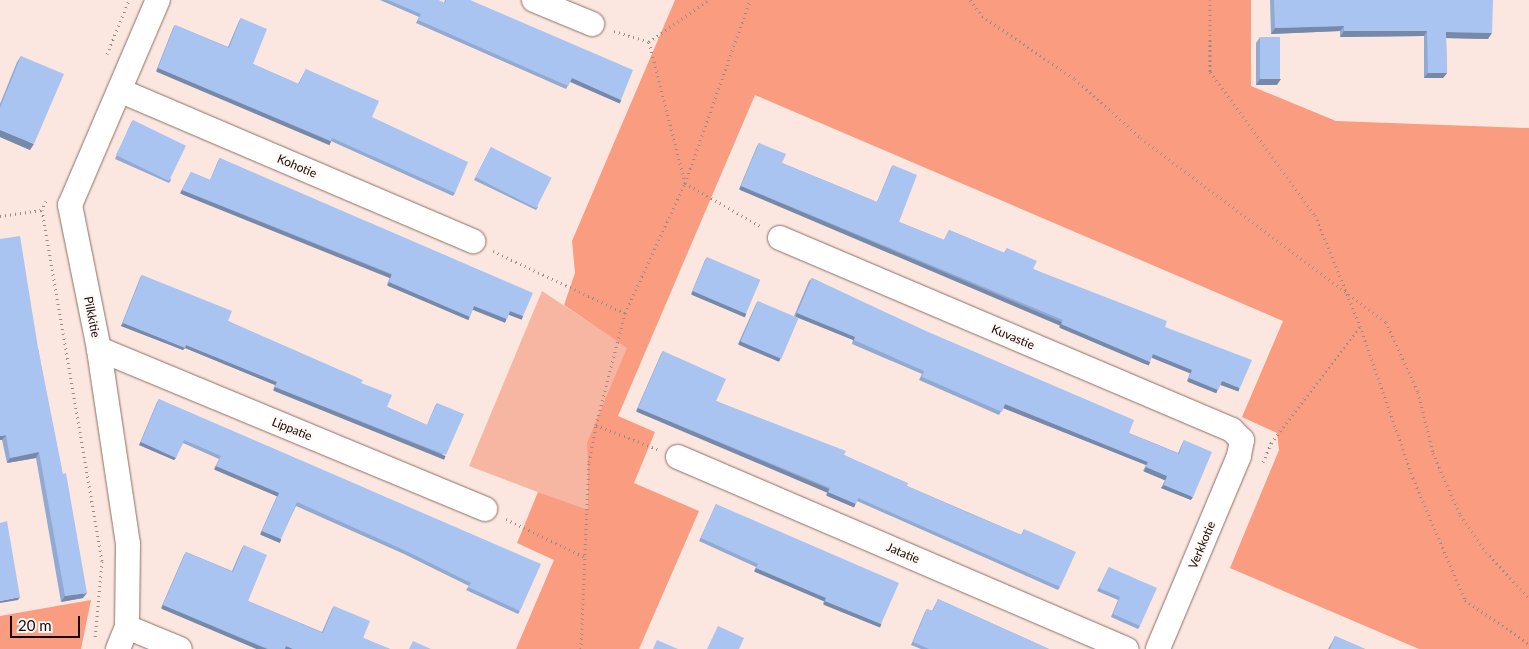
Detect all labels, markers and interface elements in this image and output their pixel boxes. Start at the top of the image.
street label: Kohotie [275,151,319,181]
street label: Pilkkitie [81,295,103,339]
street label: Kuvastie [989,322,1037,352]
street label: Lippatie [270,414,314,444]
street label: Verkkotie [1186,519,1218,571]
street label: Jatatie [884,540,922,566]
scale bar [12,606,82,638]
text: 20 m [18,616,52,634]

